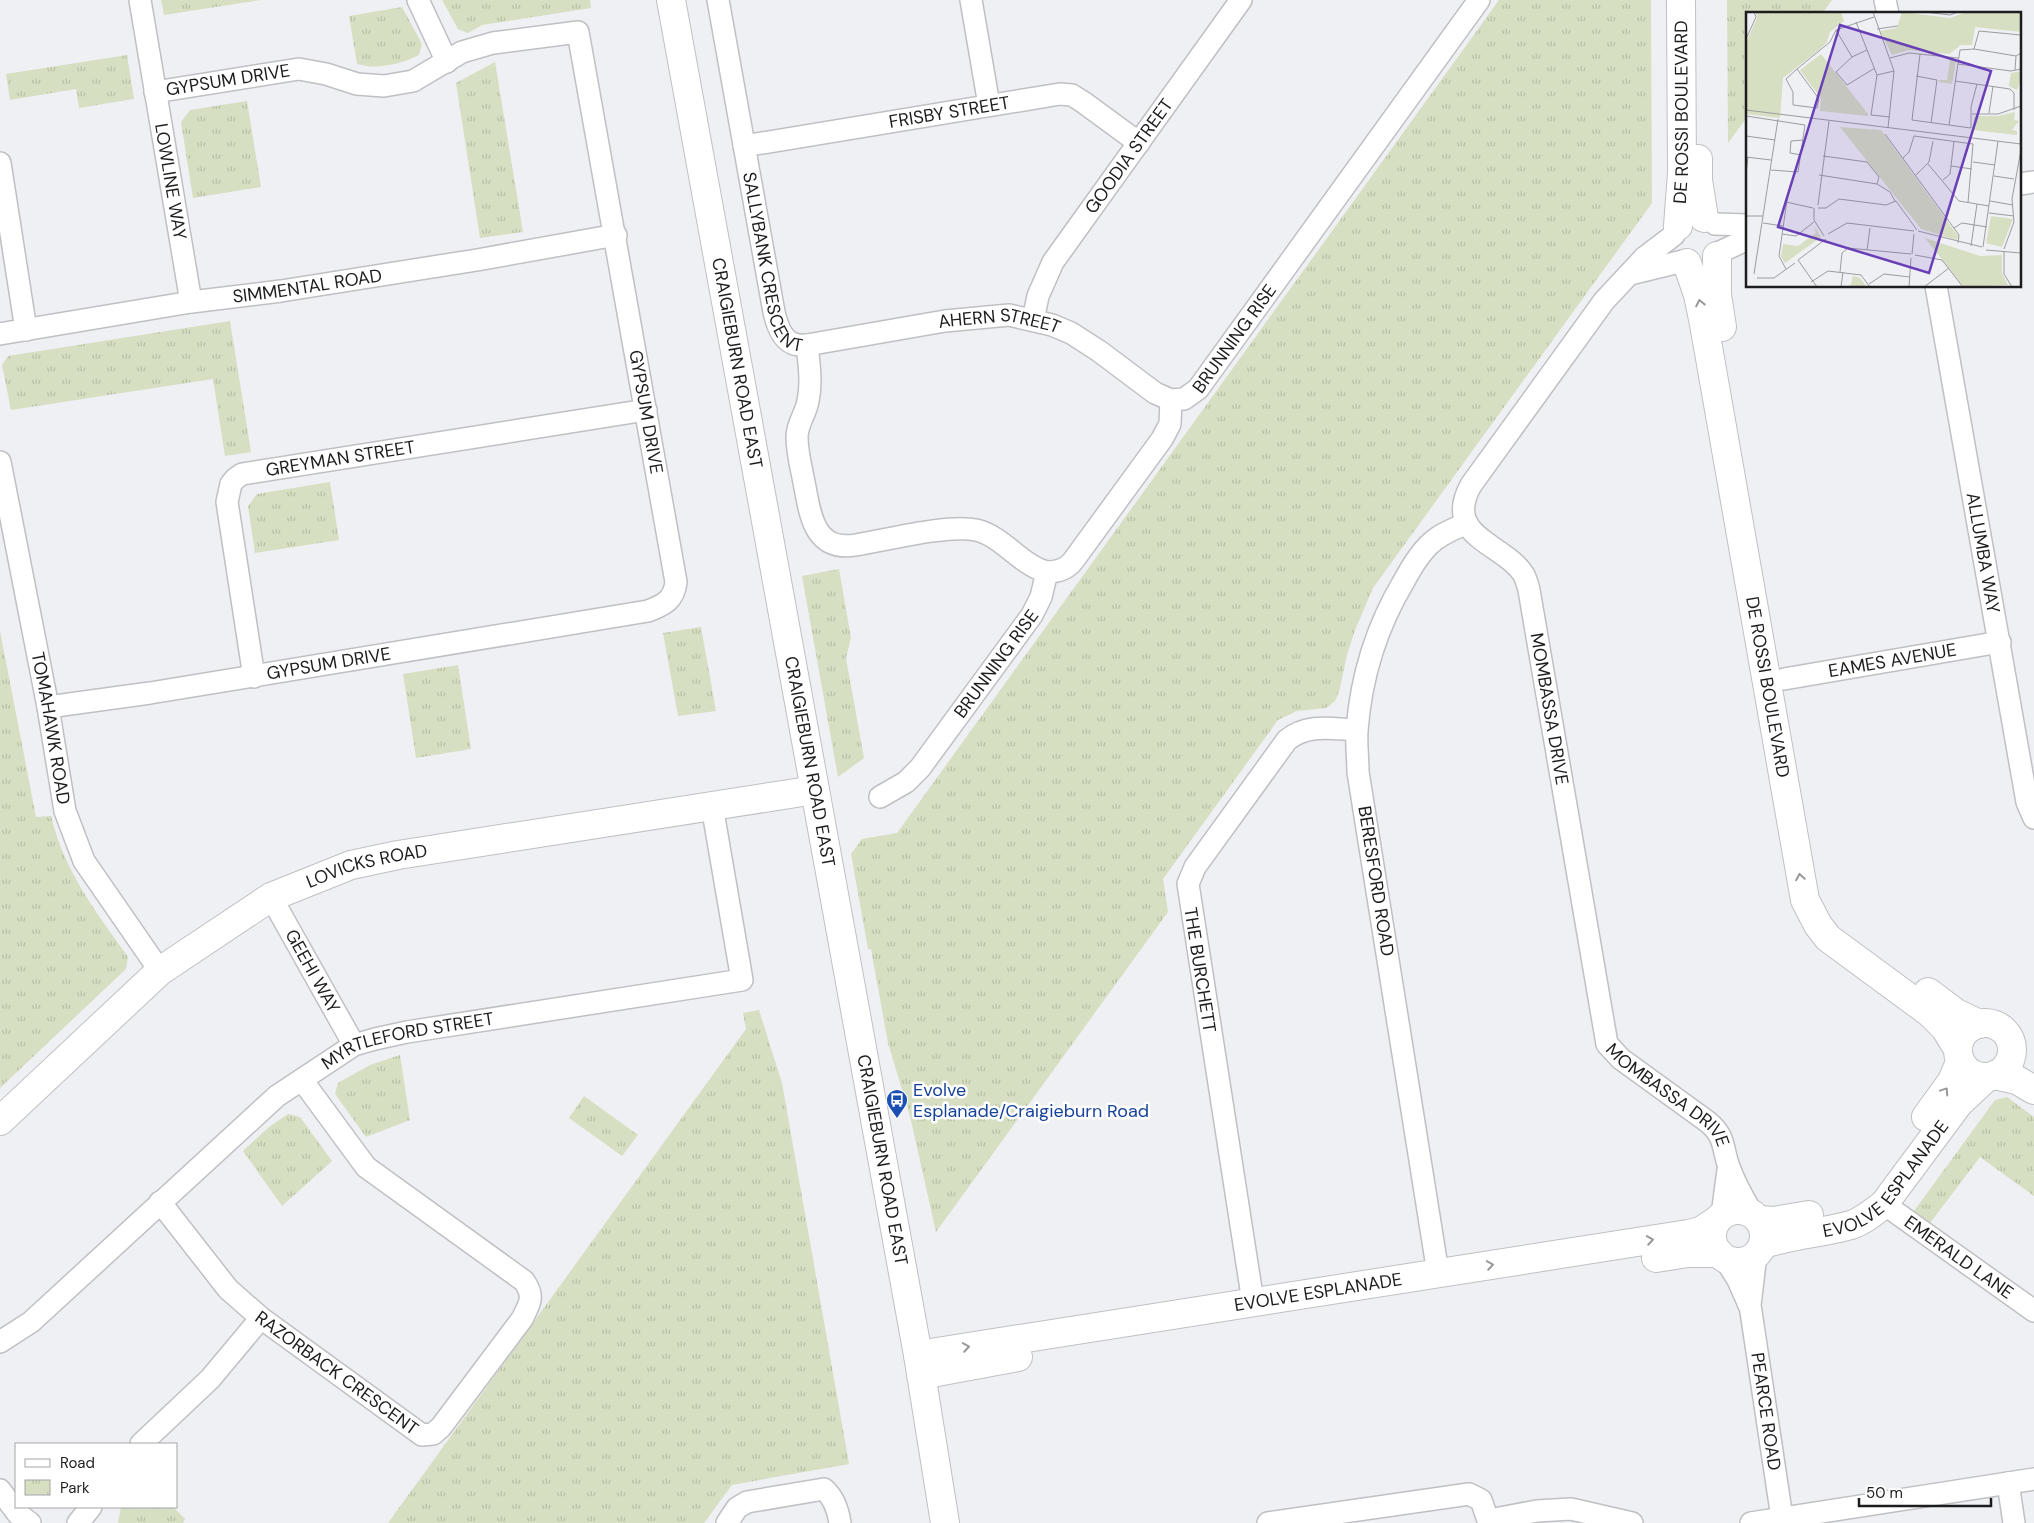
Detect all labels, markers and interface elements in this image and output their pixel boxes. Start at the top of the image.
inset map [1746,12,2022,288]
street label: DE ROSSI BOULEVARD [1668,20,1694,205]
street label: GYPSUM DRIVE [164,58,292,102]
street label: FRISBY STREET [887,90,1011,134]
street label: GOODIA STREET [1079,94,1178,218]
street label: LOWLINE WAY [149,121,192,242]
street label: SALLYBANK CRESCENT [737,170,805,358]
street label: CRAIGIEBURN ROAD EAST [706,256,768,470]
street label: SIMMENTAL ROAD [231,263,384,309]
street label: BRUNNING RISE [1187,279,1282,398]
one-way arrow [1695,298,1705,307]
street label: AHERN STREET [936,303,1064,339]
street label: GYPSUM DRIVE [623,348,669,476]
street label: GREYMAN STREET [264,435,417,482]
street label: ALLUMBA WAY [1961,491,2006,616]
street label: DE ROSSI BOULEVARD [1740,595,1795,779]
street label: BRUNNING RISE [949,605,1044,723]
street label: MOMBASSA DRIVE [1525,631,1574,787]
street label: EAMES AVENUE [1827,638,1958,683]
street label: GYPSUM DRIVE [265,642,393,686]
street label: TOMAHAWK ROAD [25,650,76,806]
street label: CRAIGIEBURN ROAD EAST [779,654,841,869]
street label: BERESFORD ROAD [1352,804,1400,958]
street label: LOVICKS ROAD [303,839,429,894]
one-way arrow [1796,872,1806,881]
street label: THE BURCHETT [1178,906,1222,1034]
street label: GEEHI WAY [279,925,346,1018]
street label: MYRTLEFORD STREET [317,1007,495,1075]
street label: MOMBASSA DRIVE [1600,1038,1735,1150]
street label: CRAIGIEBURN ROAD EAST [851,1053,913,1267]
place label: Evolve Esplanade/Craigieburn Road [913,1078,1149,1123]
bus stop icon: Evolve Esplanade/Craigieburn Road [885,1088,909,1119]
one-way arrow [1939,1088,1948,1097]
street label: EVOLVE ESPLANADE [1821,1115,1954,1243]
street label: EMERALD LANE [1899,1210,2018,1305]
one-way arrow [1647,1235,1655,1246]
one-way arrow [1486,1260,1494,1271]
street label: EVOLVE ESPLANADE [1232,1267,1404,1317]
street label: RAZORBACK CRESCENT [250,1306,423,1441]
one-way arrow [962,1343,970,1353]
street label: PEARCE ROAD [1745,1351,1787,1472]
legend [15,1443,178,1508]
text: Road [60,1453,95,1473]
scale bar [1859,1476,1992,1508]
text: Park [60,1478,90,1498]
text: 50 m [1866,1483,1903,1503]

